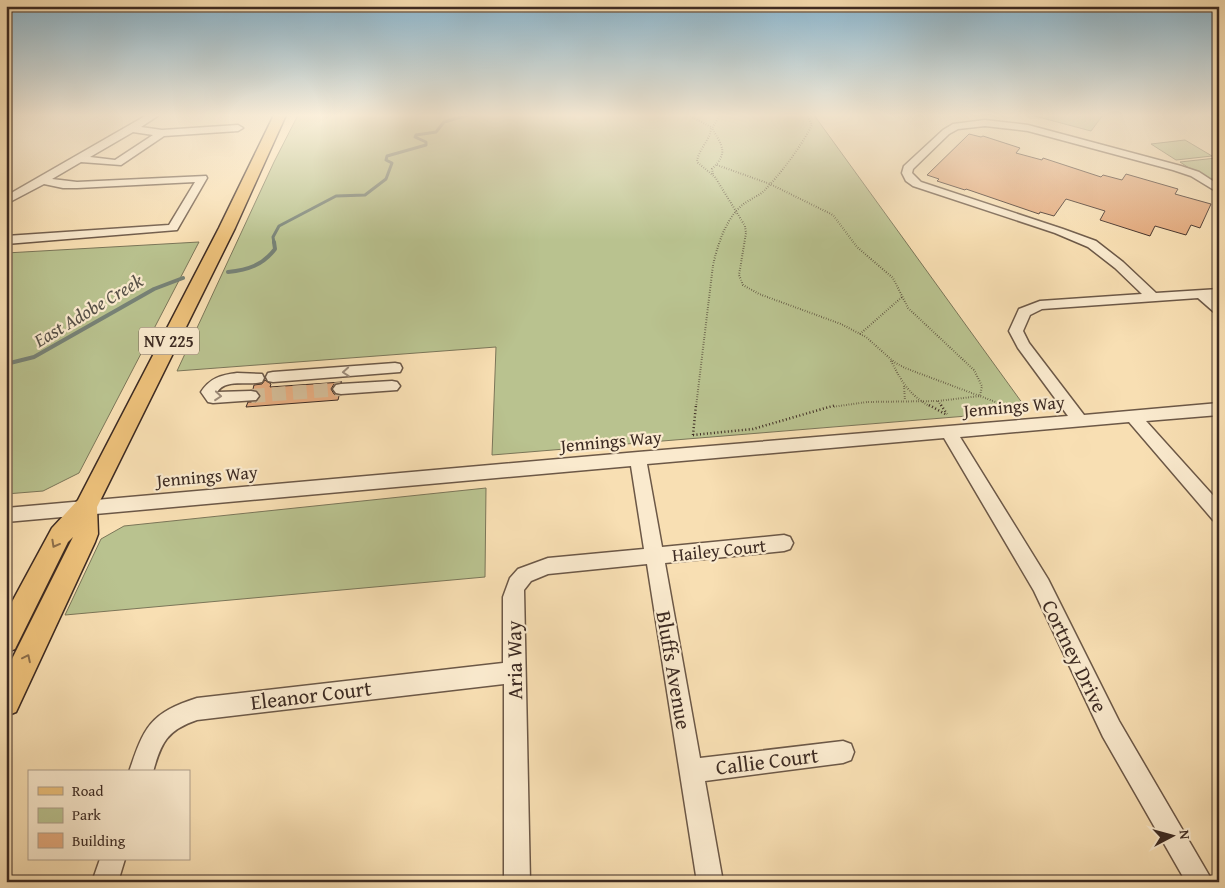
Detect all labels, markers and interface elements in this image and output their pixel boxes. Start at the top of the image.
water label: East Adobe Creek [27,266,148,354]
road number: NV 225 [139,328,199,354]
one-way arrow [342,366,350,377]
street label: Jennings Way [960,388,1066,424]
one-way arrow [215,391,223,402]
street label: Jennings Way [557,423,663,459]
street label: Jennings Way [153,458,259,494]
street label: Hailey Court [671,532,768,568]
one-way arrow [52,539,62,548]
street label: Cortney Drive [1034,594,1116,718]
street label: Bluffs Avenue [648,608,700,732]
street label: Aria Way [498,620,530,700]
one-way arrow [21,654,31,663]
street label: Eleanor Court [249,672,374,718]
street label: Callie Court [714,739,821,783]
legend [28,770,190,860]
text: Road [72,780,103,801]
text: Park [72,804,101,825]
north arrow [1148,810,1198,860]
text: N [1174,829,1195,841]
text: Building [72,830,126,851]

